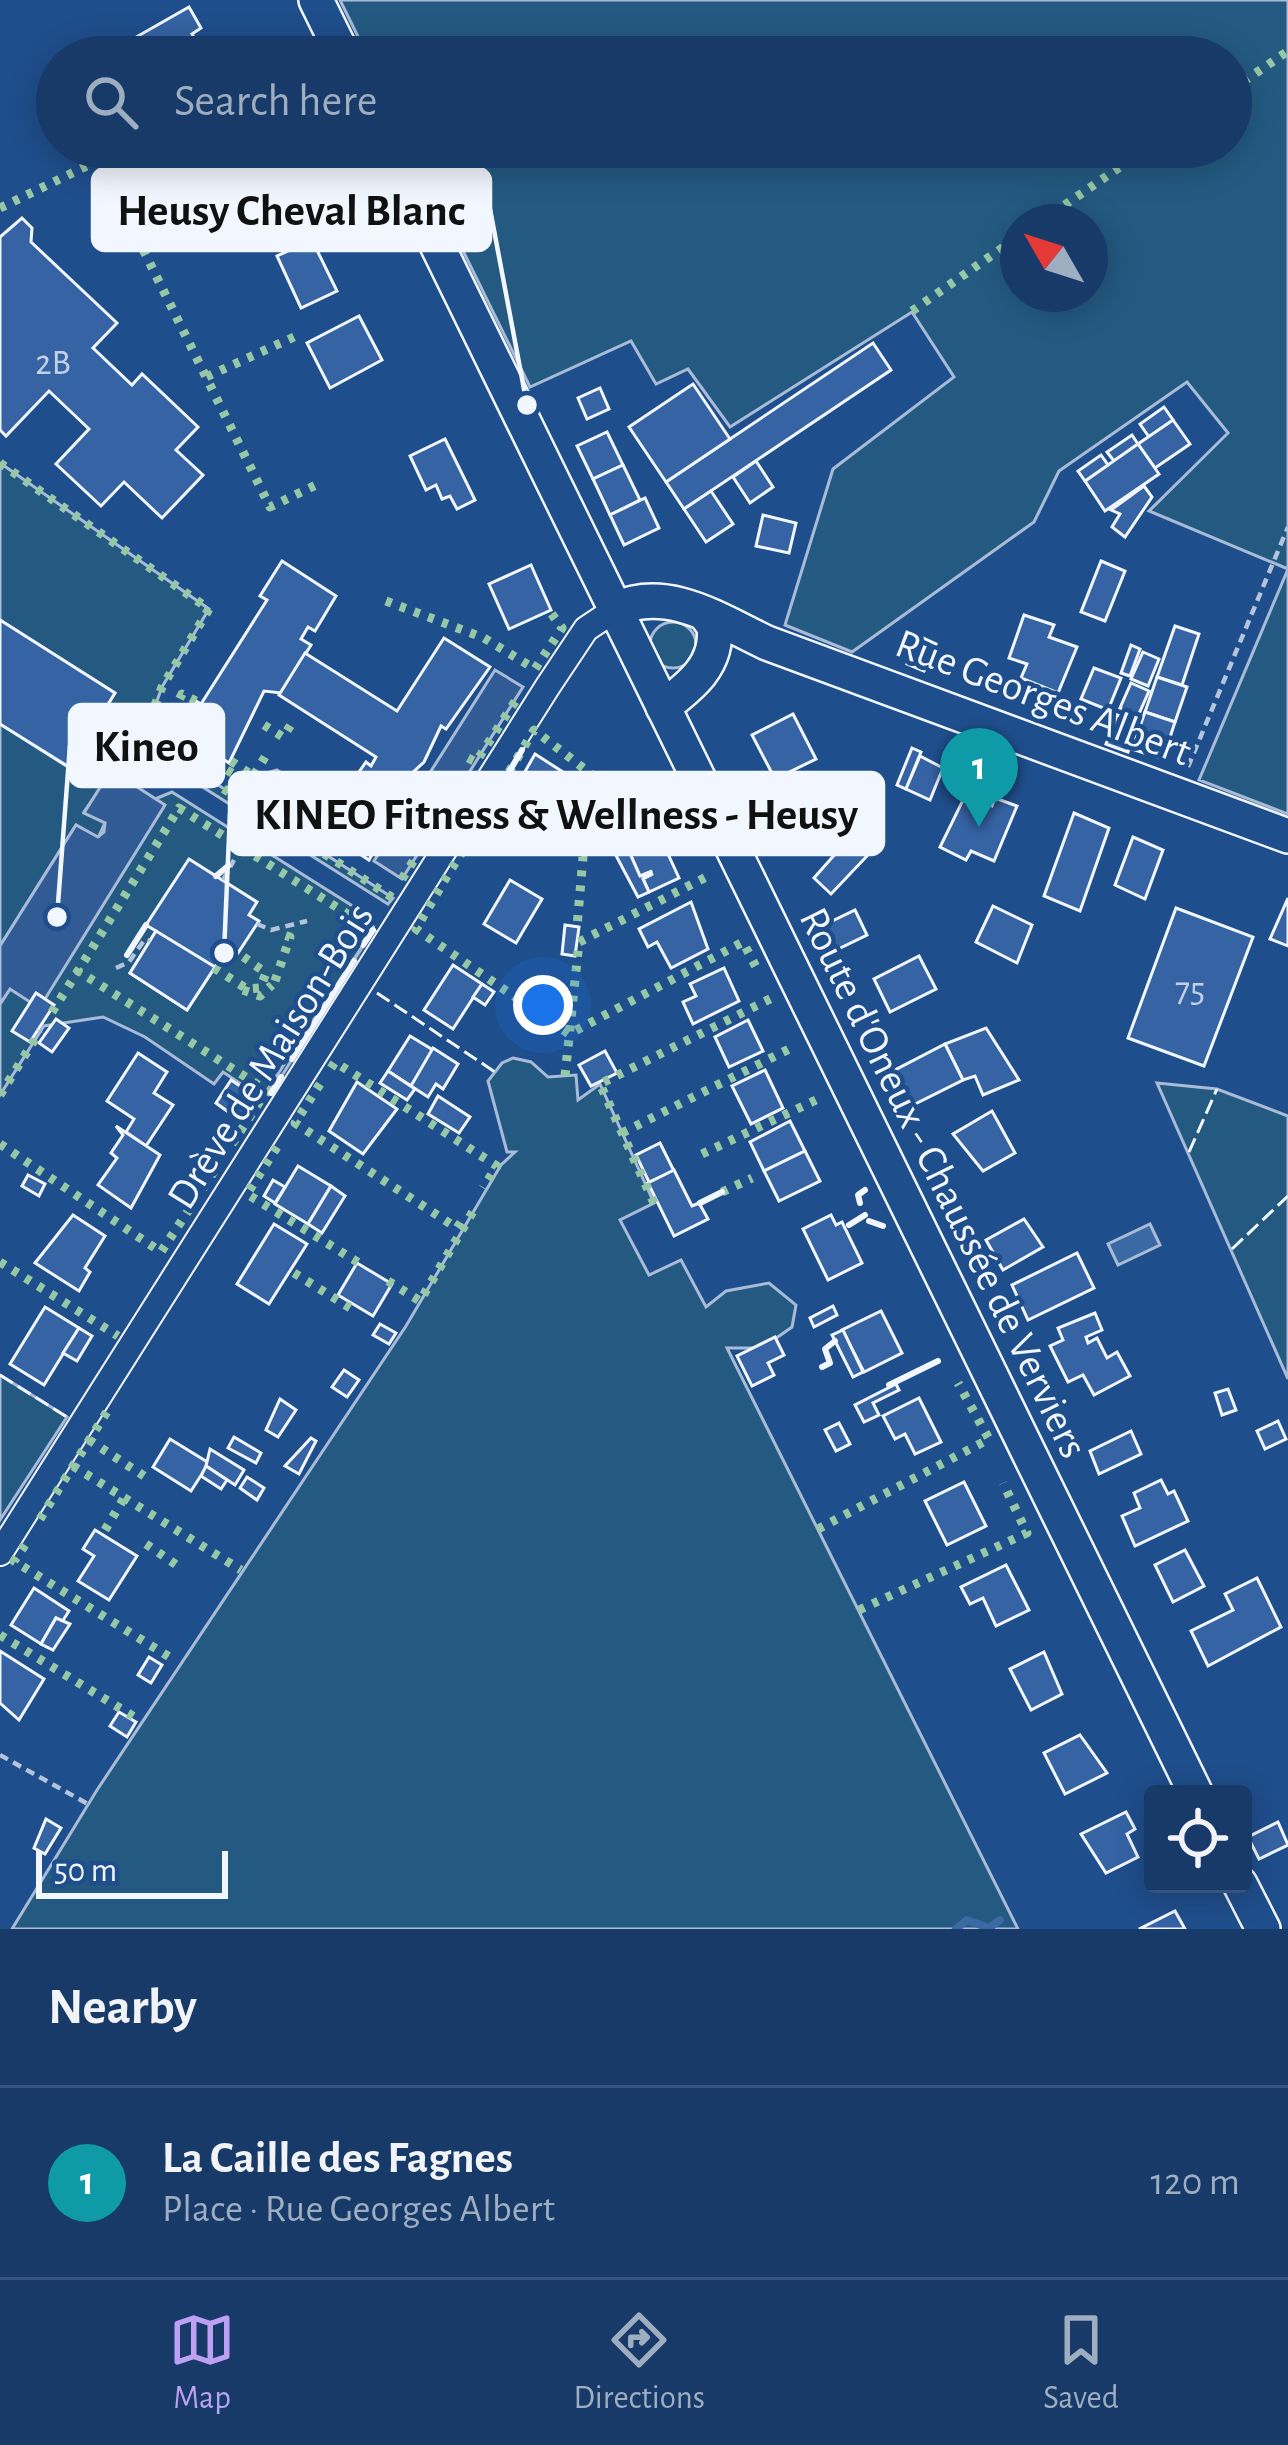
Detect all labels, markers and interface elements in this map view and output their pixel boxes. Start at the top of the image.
search box [36,36,1252,168]
icon: search [78,69,144,135]
text: Search here [174,79,377,124]
callout: Heusy Cheval Blanc [93,169,490,250]
text: Heusy Cheval Blanc [117,189,465,234]
north arrow [1000,204,1108,312]
house number: 2B [35,345,71,381]
street label: Rue Georges Albert [890,622,1197,773]
callout: Kineo [70,705,223,786]
text: Kineo [93,725,199,770]
pin: 1 [940,728,1018,827]
callout: KINEO Fitness & Wellness - Heusy [230,773,883,854]
text: KINEO Fitness & Wellness - Heusy [254,793,859,838]
street label: Drève de Maison-Bois [160,896,382,1216]
street label: Route d'Oneux - Chaussée de Verviers [791,901,1095,1464]
house number: 75 [1175,972,1205,1008]
your location [513,975,573,1035]
map controls [1144,1785,1252,1893]
button: locate [1144,1785,1252,1893]
scale bar [36,1845,228,1898]
text: 50 m [54,1855,117,1888]
text: Nearby [48,1982,197,2033]
text: La Caille des Fagnes [162,2136,513,2181]
text: 1 [80,2163,94,2202]
text: 120 m [1151,2163,1240,2202]
text: Place · Rue Georges Albert [162,2190,555,2229]
tab: Map [169,2307,235,2419]
tab: Directions [573,2307,705,2419]
tab: Saved [1043,2307,1119,2419]

